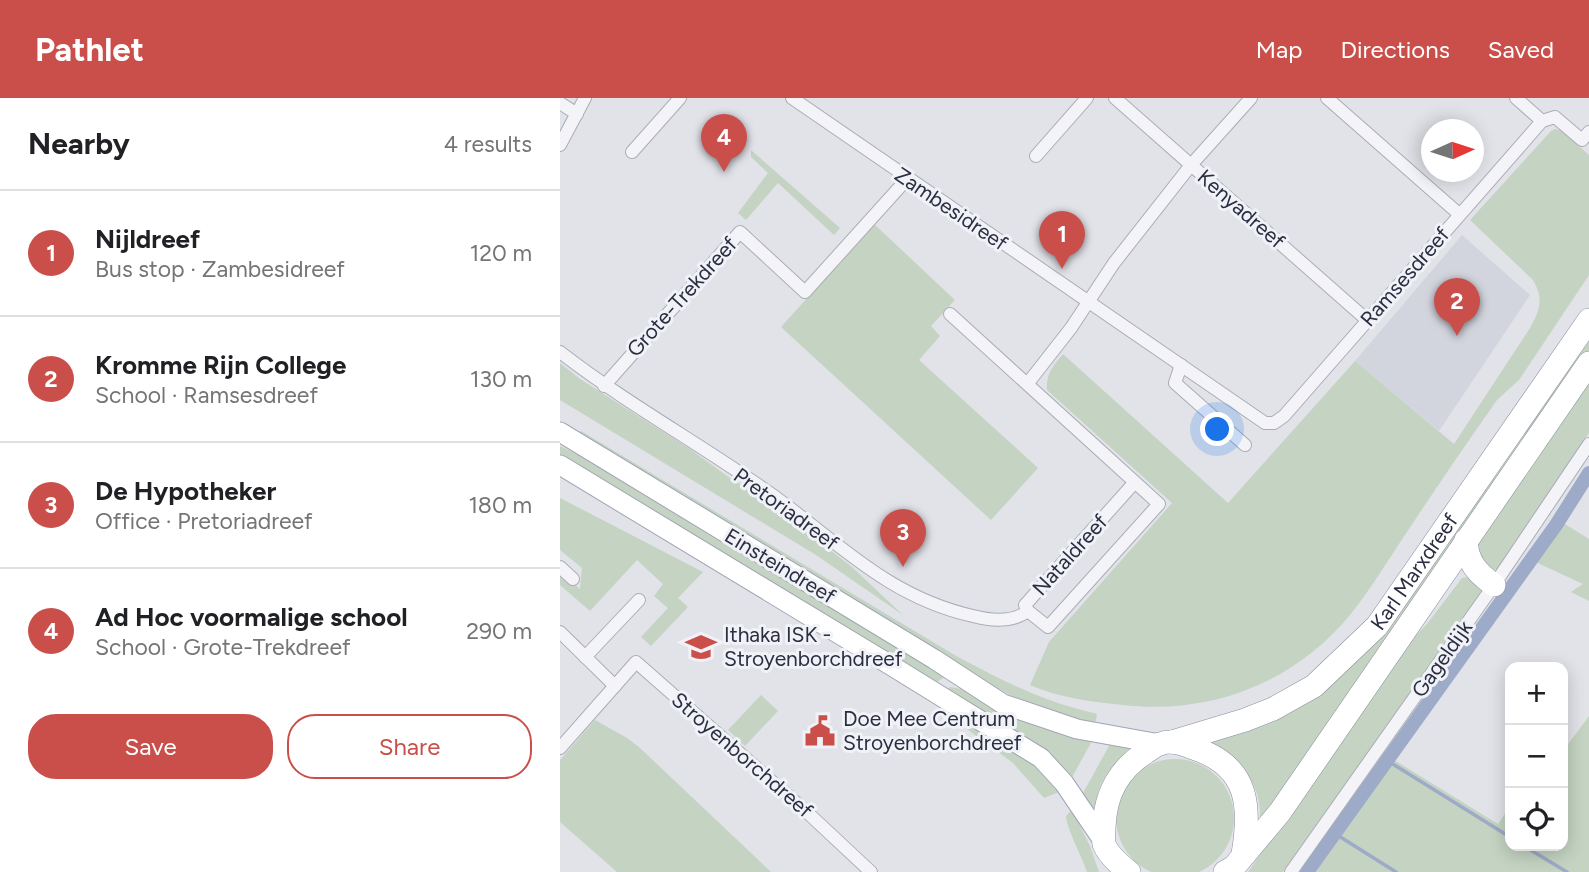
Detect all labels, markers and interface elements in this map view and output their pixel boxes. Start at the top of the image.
text: Pathlet [35,30,144,69]
text: Map [1256,35,1302,64]
text: Directions [1340,35,1450,64]
text: Saved [1488,35,1554,64]
pin: 4 [701,114,747,172]
north arrow [1421,119,1484,182]
text: Nearby [28,125,130,162]
text: 4 results [444,130,532,158]
street label: Zambesidreef [890,162,1013,256]
street label: Kenyadreef [1193,164,1290,253]
pin: 1 [1039,211,1085,269]
street label: Ramsesdreef [1355,222,1455,331]
text: Nijldreef [95,223,200,255]
street label: Grote-Trekdreef [621,231,742,362]
text: 1 [46,239,56,267]
text: 120 m [470,239,532,267]
text: Bus stop · Zambesidreef [95,255,345,283]
pin: 2 [1434,278,1480,336]
text: Kromme Rijn College [95,349,346,381]
text: 2 [44,365,58,393]
text: 130 m [470,365,532,393]
text: School · Ramsesdreef [95,381,318,409]
your location [1200,412,1234,446]
street label: Pretoriadreef [729,462,844,555]
text: De Hypotheker [95,475,276,507]
text: 3 [45,491,57,519]
text: 180 m [468,491,532,519]
text: Office · Pretoriadreef [95,507,313,535]
pin: 3 [880,509,926,567]
street label: Nataldreef [1027,509,1113,600]
street label: Karl Marxdreef [1365,509,1463,635]
street label: Einsteindreef [720,523,840,609]
text: Ad Hoc voormalige school [95,601,408,633]
street label: Gageldijk [1406,615,1478,702]
text: 4 [44,617,58,645]
text: 290 m [466,617,532,645]
place label: Ithaka ISK - Stroyenborchdreef [724,622,903,671]
school or university icon: Ithaka ISK - Stroyenborchdreef [684,630,718,664]
text: School · Grote-Trekdreef [95,633,350,661]
map controls [1505,662,1568,851]
button: + [1505,662,1568,725]
street label: Stroyenborchdreef [667,687,818,823]
place label: Doe Mee Centrum Stroyenborchdreef [843,706,1022,755]
button: Save [28,714,273,779]
button: Share [287,714,532,779]
public building icon: Doe Mee Centrum Stroyenborchdreef [803,714,837,748]
button: − [1505,725,1568,788]
button: locate [1505,788,1568,851]

